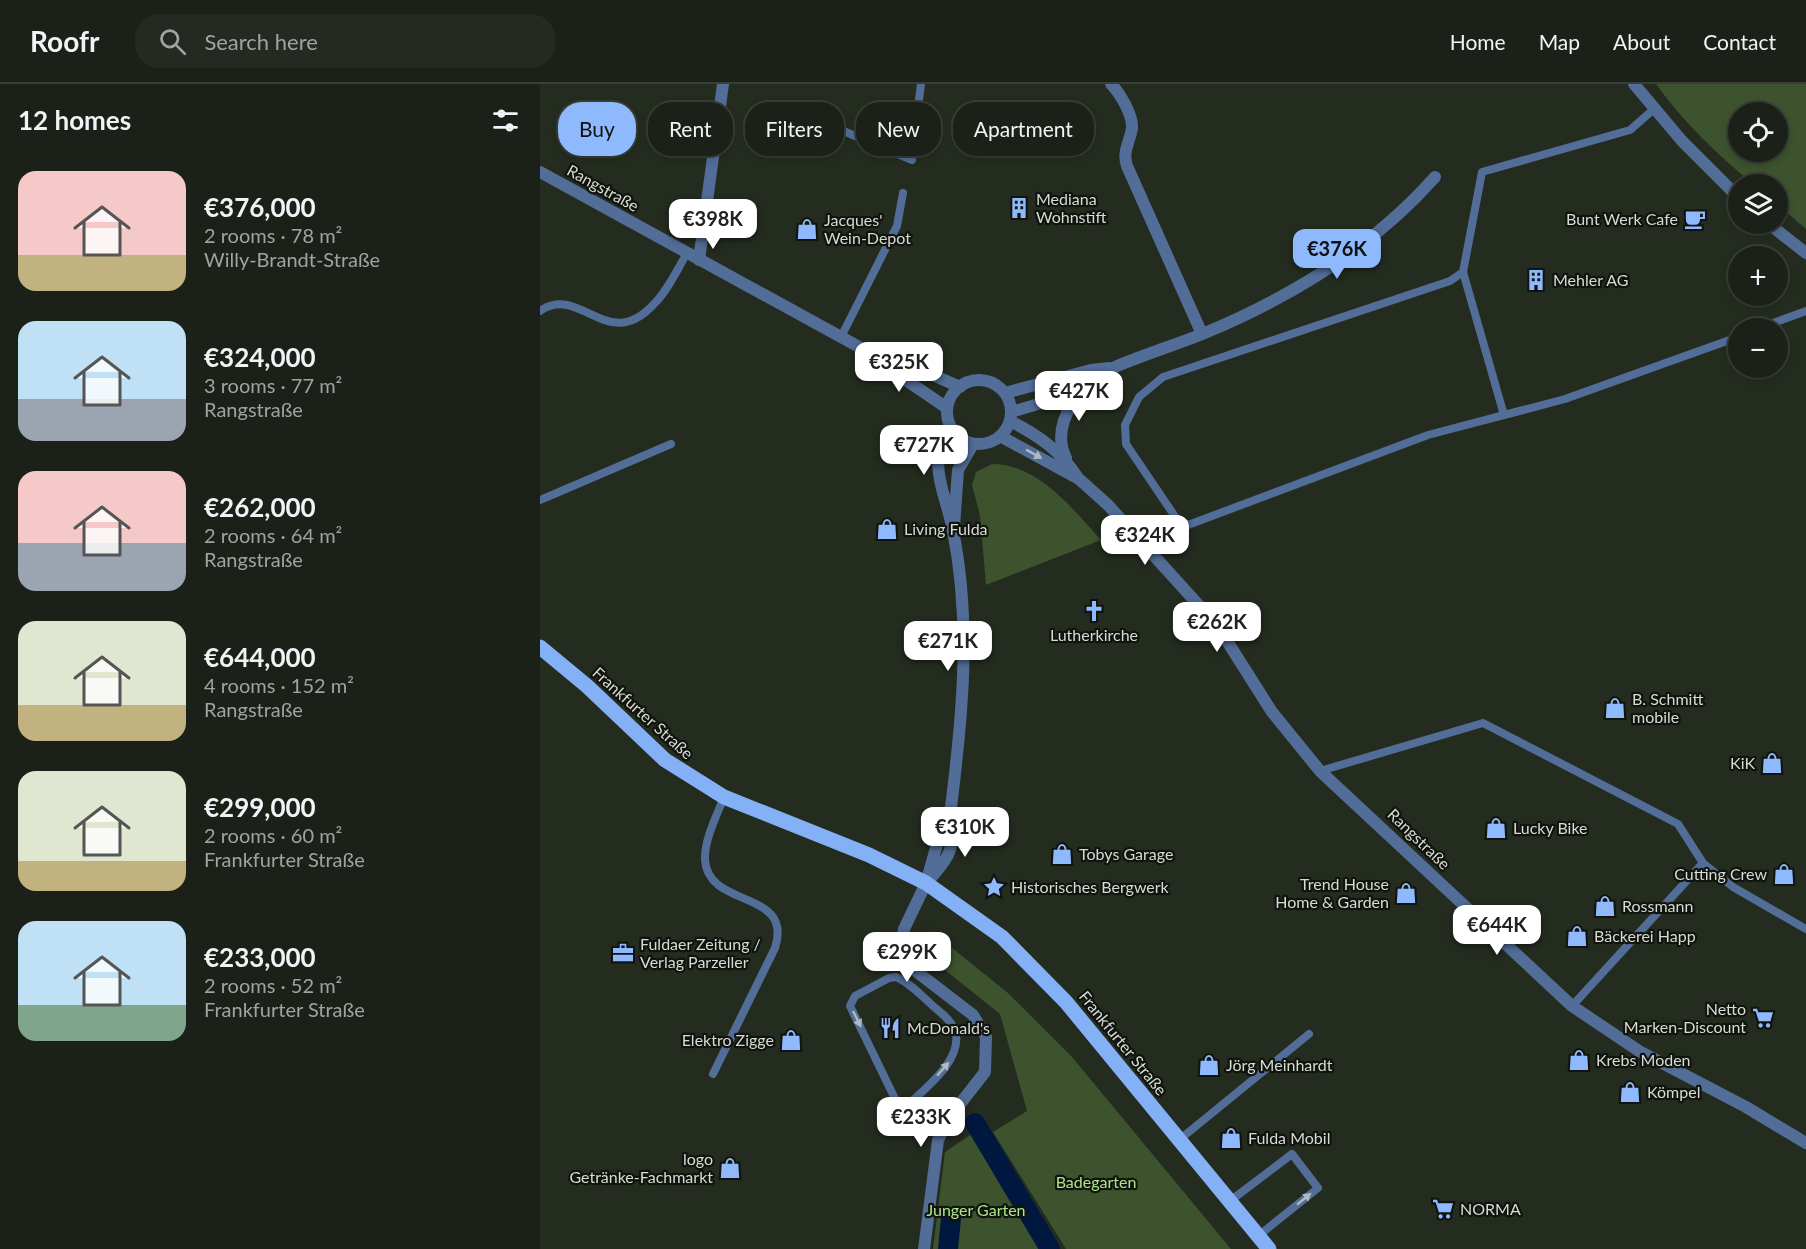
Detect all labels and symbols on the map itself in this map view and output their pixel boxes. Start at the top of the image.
street label: Rangstraße [564,160,642,215]
place label: Mediana Wohnstift [1036,189,1106,226]
building icon: Mediana Wohnstift [1007,196,1031,220]
pin: €398K [671,199,755,250]
cafe icon: Bunt Werk Cafe [1683,207,1707,231]
place label: Bunt Werk Cafe [1566,209,1678,228]
place label: Jacques' Wein-Depot [824,210,911,247]
shop icon: Jacques' Wein-Depot [795,217,819,241]
pin: €376K [1295,229,1379,280]
building icon: Mehler AG [1524,268,1548,292]
place label: Mehler AG [1553,270,1628,289]
pin: €325K [857,342,941,393]
pin: €427K [1037,371,1121,422]
pin: €727K [882,425,966,476]
one-way arrow [1026,449,1043,459]
pin: €324K [1103,515,1187,566]
shop icon: Living Fulda [875,517,899,541]
place label: Living Fulda [904,519,988,538]
church icon: Lutherkirche [1082,599,1106,623]
pin: €262K [1175,602,1259,653]
pin: €271K [906,621,990,672]
place label: Lutherkirche [1050,625,1138,644]
street label: Frankfurter Straße [589,663,697,763]
place label: B. Schmitt mobile [1632,689,1703,726]
shop icon: B. Schmitt mobile [1603,696,1627,720]
shop icon: KiK [1760,751,1784,775]
place label: KiK [1730,753,1755,772]
street label: Rangstraße [1384,804,1454,873]
pin: €310K [923,807,1007,858]
shop icon: Lucky Bike [1484,816,1508,840]
place label: Lucky Bike [1513,818,1588,837]
shop icon: Tobys Garage [1050,842,1074,866]
place label: Tobys Garage [1079,844,1173,863]
shop icon: Cutting Crew [1772,862,1796,886]
place label: Cutting Crew [1674,864,1767,883]
place label: Trend House Home & Garden [1275,874,1389,911]
place icon: Historisches Bergwerk [982,875,1006,899]
place label: Historisches Bergwerk [1011,877,1170,896]
shop icon: Trend House Home & Garden [1394,881,1418,905]
shop icon: Rossmann [1593,894,1617,918]
place label: Rossmann [1622,896,1693,915]
pin: €644K [1455,905,1539,956]
shop icon: Bäckerei Happ [1565,924,1589,948]
place label: Bäckerei Happ [1594,926,1696,945]
pin: €299K [865,932,949,983]
place label: Fuldaer Zeitung / Verlag Parzeller [640,934,761,971]
office icon: Fuldaer Zeitung / Verlag Parzeller [611,941,635,965]
street label: Frankfurter Straße [1076,987,1171,1099]
place label: Netto Marken-Discount [1624,999,1746,1036]
supermarket icon: Netto Marken-Discount [1751,1006,1775,1030]
one-way arrow [852,1011,861,1028]
restaurant icon: McDonald's [878,1016,902,1040]
place label: McDonald's [907,1018,990,1037]
shop icon: Elektro Zigge [779,1028,803,1052]
place label: Elektro Zigge [682,1030,774,1049]
shop icon: Krebs Moden [1567,1048,1591,1072]
place label: Krebs Moden [1596,1050,1691,1069]
shop icon: Jörg Meinhardt [1197,1053,1221,1077]
place label: Jörg Meinhardt [1226,1055,1333,1074]
one-way arrow [936,1062,950,1077]
shop icon: Kömpel [1618,1080,1642,1104]
place label: Kömpel [1647,1082,1700,1101]
pin: €233K [879,1097,963,1148]
shop icon: Fulda Mobil [1219,1126,1243,1150]
place label: Fulda Mobil [1248,1128,1330,1147]
place label: logo Getränke-Fachmarkt [569,1149,713,1186]
shop icon: logo Getränke-Fachmarkt [718,1156,742,1180]
park label: Badegarten [1056,1172,1136,1191]
one-way arrow [1296,1193,1312,1206]
supermarket icon: NORMA [1431,1197,1455,1221]
place label: NORMA [1460,1199,1521,1218]
park label: Junger Garten [926,1200,1026,1219]

